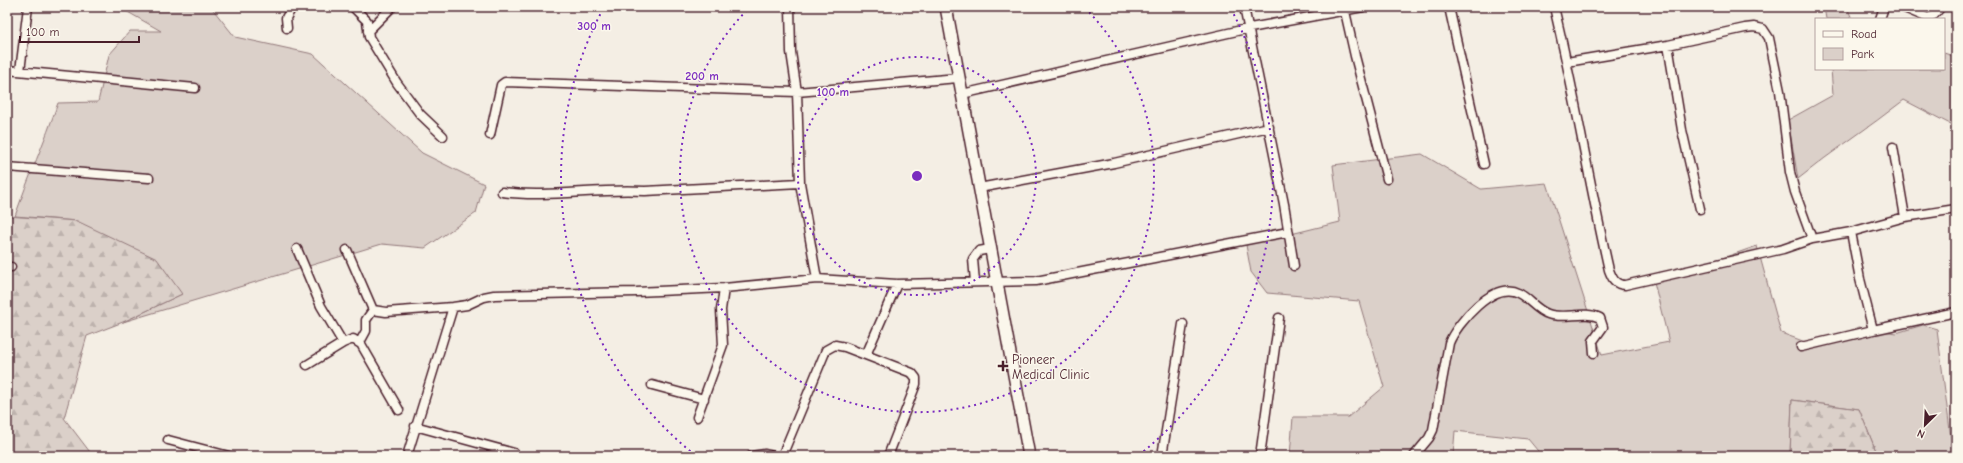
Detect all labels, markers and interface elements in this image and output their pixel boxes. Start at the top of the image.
scale bar [20,18,139,44]
legend [1815,18,1945,70]
text: 300 m [577,19,611,33]
text: 100 m [26,25,59,39]
text: Road [1851,27,1877,41]
text: Park [1851,47,1874,61]
text: 200 m [685,69,719,83]
text: 100 m [817,85,849,99]
centre of rings [910,169,924,183]
place label: Pioneer Medical Clinic [1012,352,1090,382]
marker: Pioneer Medical Clinic [997,360,1009,372]
north arrow [1905,405,1945,445]
text: N [1915,426,1927,441]

